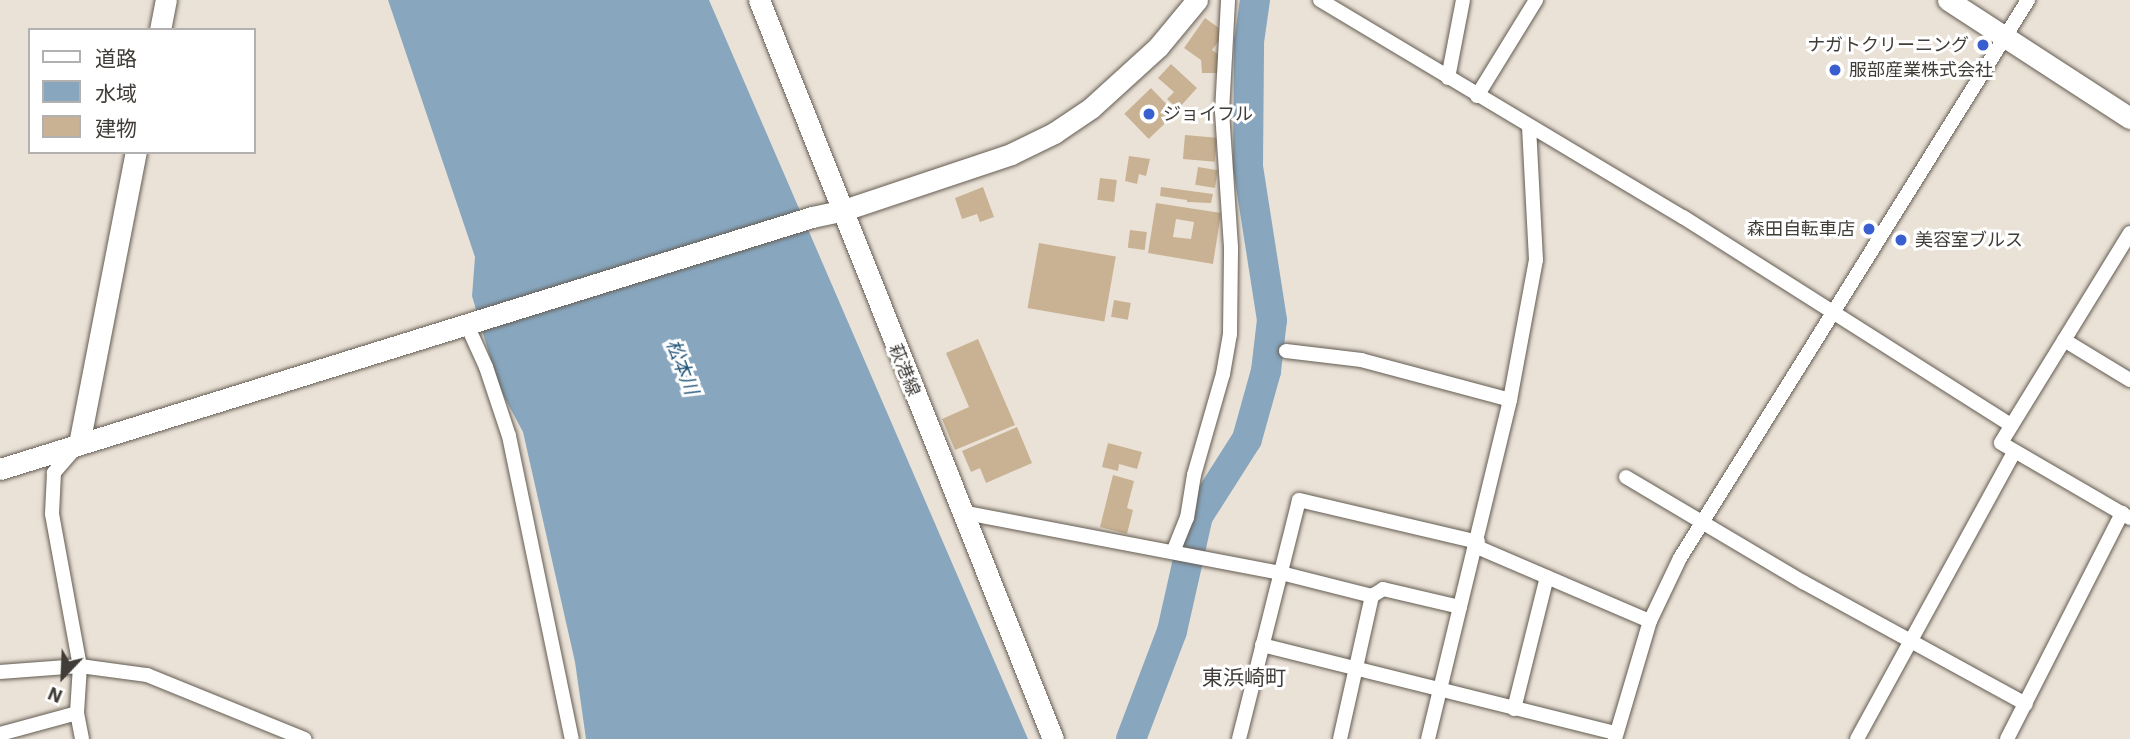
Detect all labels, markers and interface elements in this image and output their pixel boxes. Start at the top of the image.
legend [28,28,256,154]
place label: ナガトクリーニング [1807,34,1969,56]
marker: ナガトクリーニング [1975,37,1991,53]
text: 道路 [95,44,137,72]
place label: 服部産業株式会社 [1849,59,1993,81]
marker: 服部産業株式会社 [1827,62,1843,78]
text: 水域 [95,79,137,107]
place label: ジョイフル [1163,103,1253,125]
marker: ジョイフル [1141,106,1157,122]
text: 建物 [95,114,137,142]
place label: 森田自転車店 [1747,218,1855,240]
marker: 森田自転車店 [1861,221,1877,237]
place label: 美容室ブルス [1915,229,2023,251]
marker: 美容室ブルス [1893,232,1909,248]
water label: 松本川 [661,336,703,398]
street label: 萩港線 [884,341,924,399]
north arrow [28,641,98,711]
district label: 東浜崎町 [1202,664,1286,690]
text: N [44,682,66,709]

